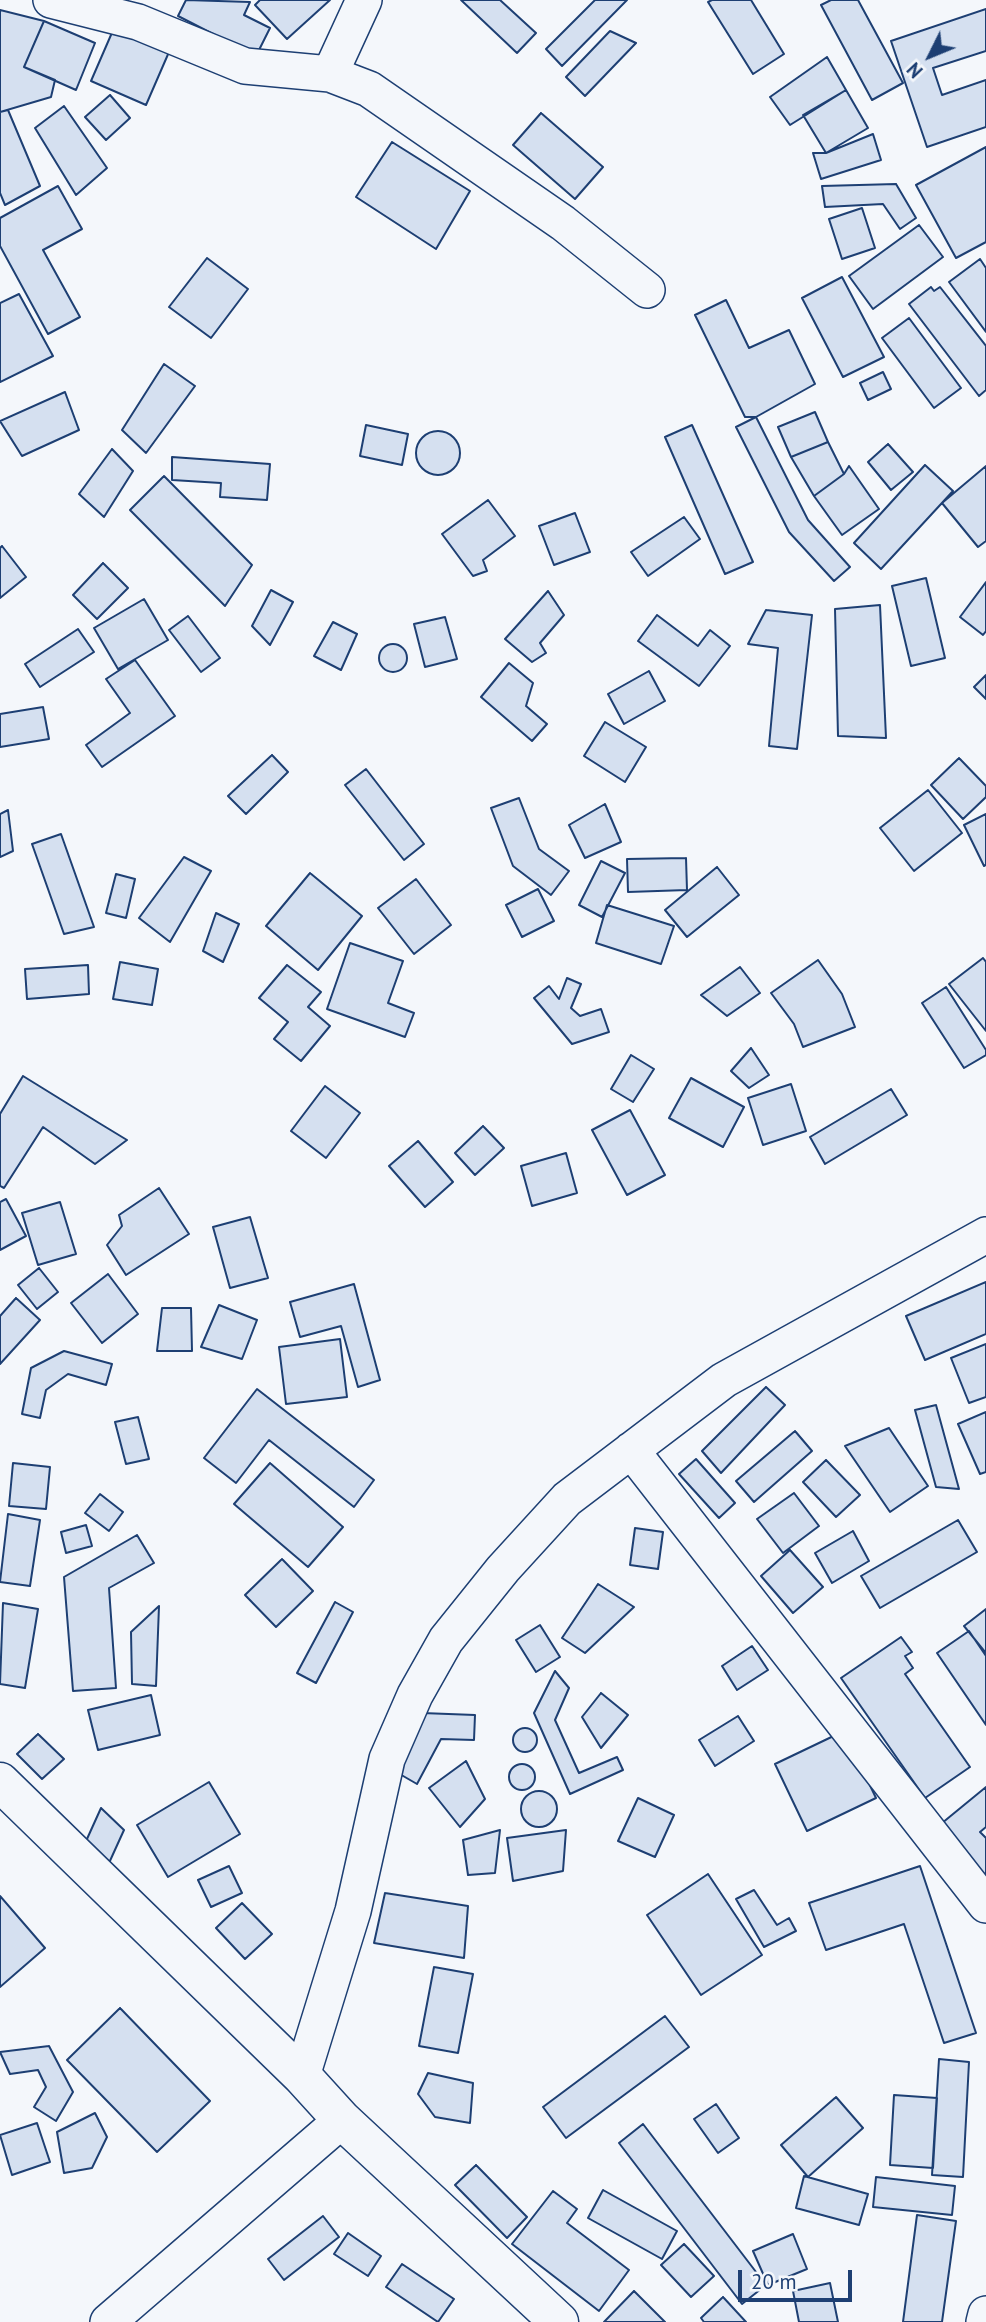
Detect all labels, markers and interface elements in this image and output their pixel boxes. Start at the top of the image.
north arrow [895,21,965,91]
text: N [902,58,928,83]
scale bar [741,2256,855,2300]
text: 20 m [751,2268,797,2295]

